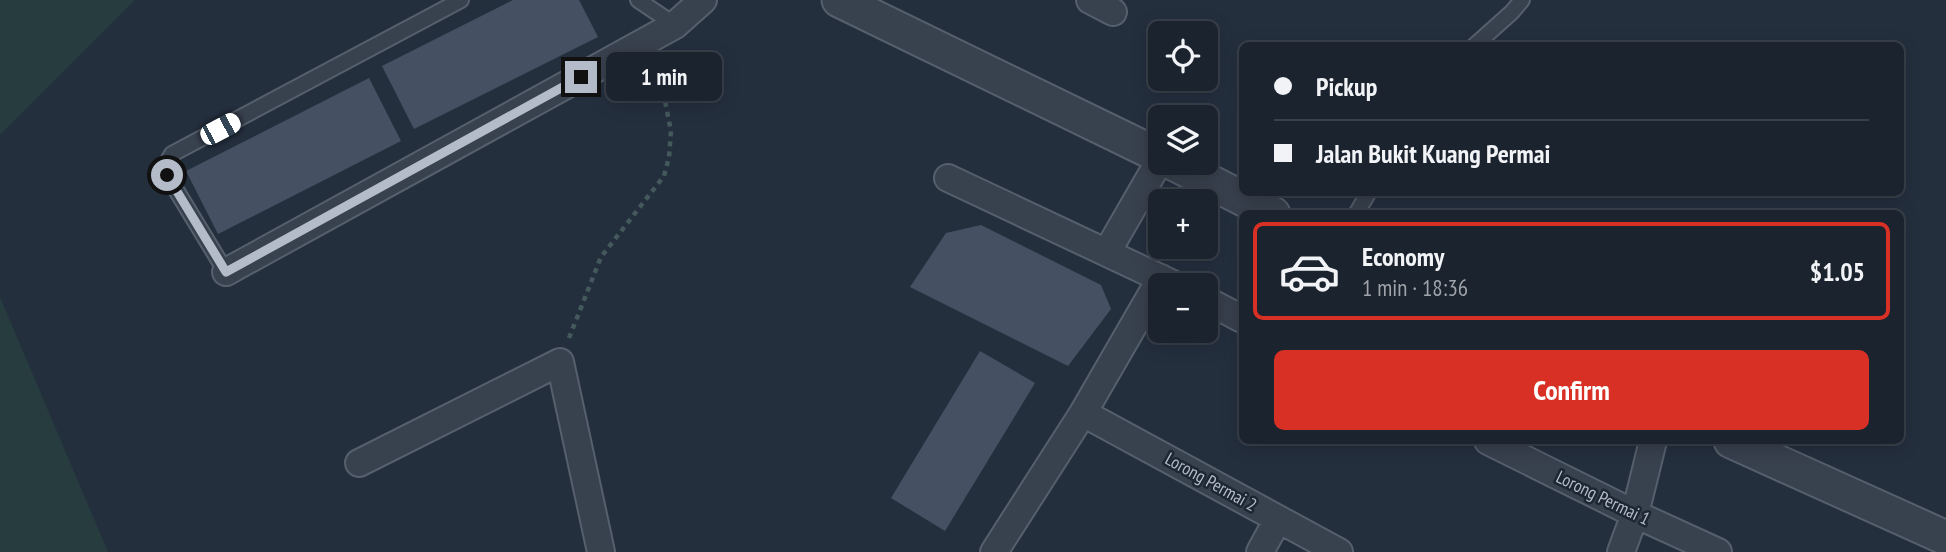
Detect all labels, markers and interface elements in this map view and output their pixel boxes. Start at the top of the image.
map controls [1148,21,1218,343]
button: locate [1148,21,1218,91]
callout: 1 min [606,52,721,102]
route end [565,61,597,93]
text: 1 min [641,62,687,91]
text: Pickup [1316,70,1377,103]
button: layers [1148,105,1218,175]
car [197,110,244,148]
text: Jalan Bukit Kuang Permai [1316,137,1550,170]
route start [151,159,183,191]
button: + [1148,189,1218,259]
icon: car [1278,240,1341,303]
text: Economy [1362,240,1444,273]
text: $1.05 [1810,255,1865,288]
button: − [1148,273,1218,343]
text: 1 min · 18:36 [1362,273,1468,302]
button: Confirm [1274,350,1869,430]
street label: Lorong Permai 2 [1161,447,1261,516]
street label: Lorong Permai 1 [1553,465,1654,530]

